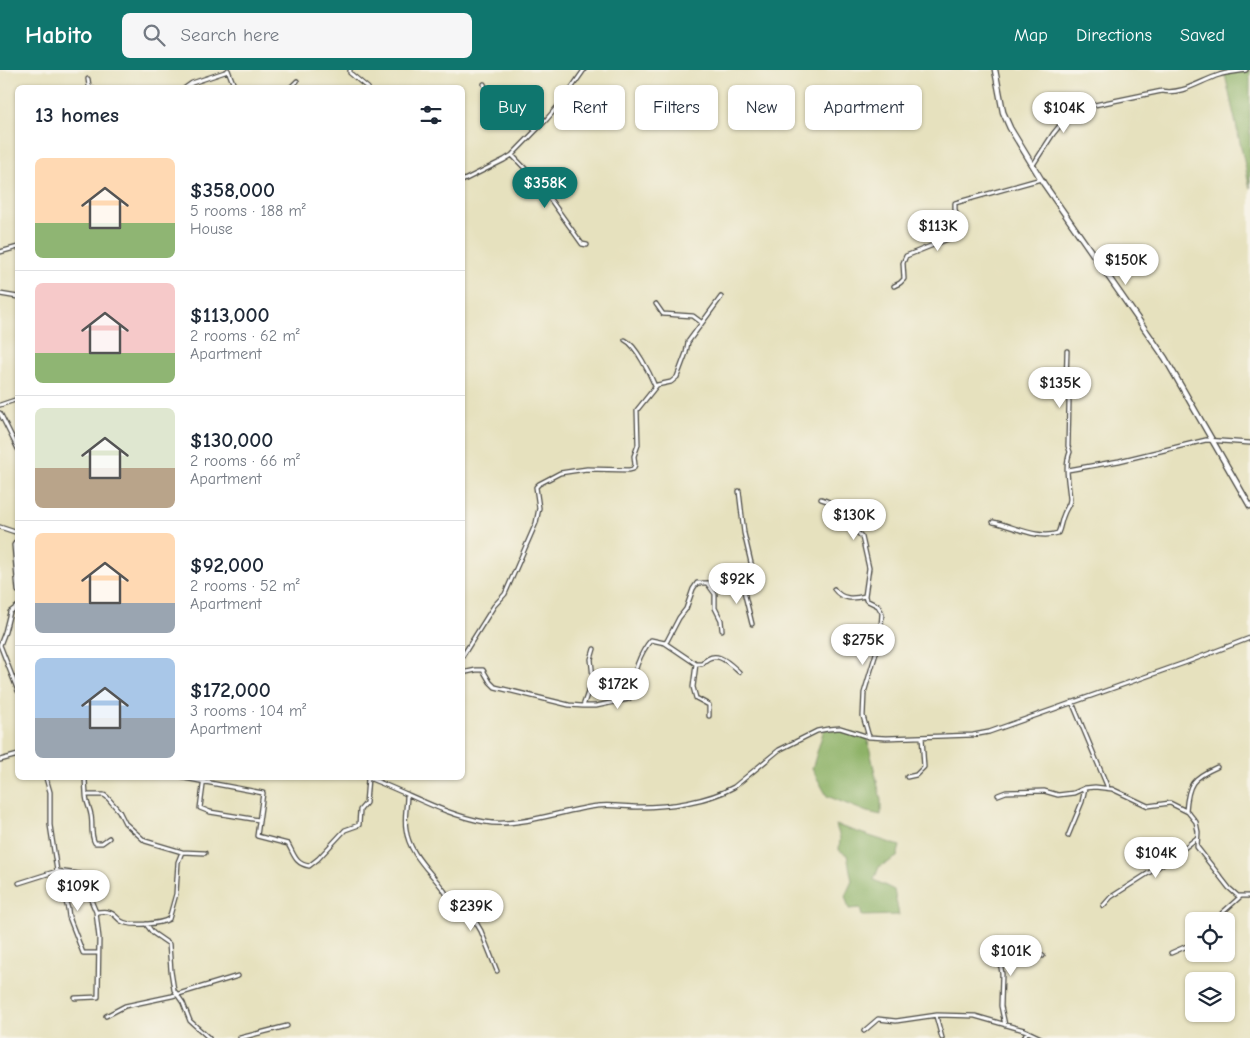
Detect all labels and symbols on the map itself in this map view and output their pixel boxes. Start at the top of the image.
pin: $104K [1029,92,1099,134]
pin: $358K [510,166,580,209]
pin: $113K [903,210,973,252]
pin: $150K [1091,244,1161,286]
pin: $135K [1025,366,1095,409]
pin: $130K [819,498,889,541]
pin: $92K [707,562,767,605]
pin: $275K [828,624,898,666]
pin: $172K [583,668,653,710]
pin: $104K [1121,836,1191,879]
pin: $109K [43,870,113,912]
pin: $239K [436,890,506,932]
pin: $101K [976,934,1046,977]

